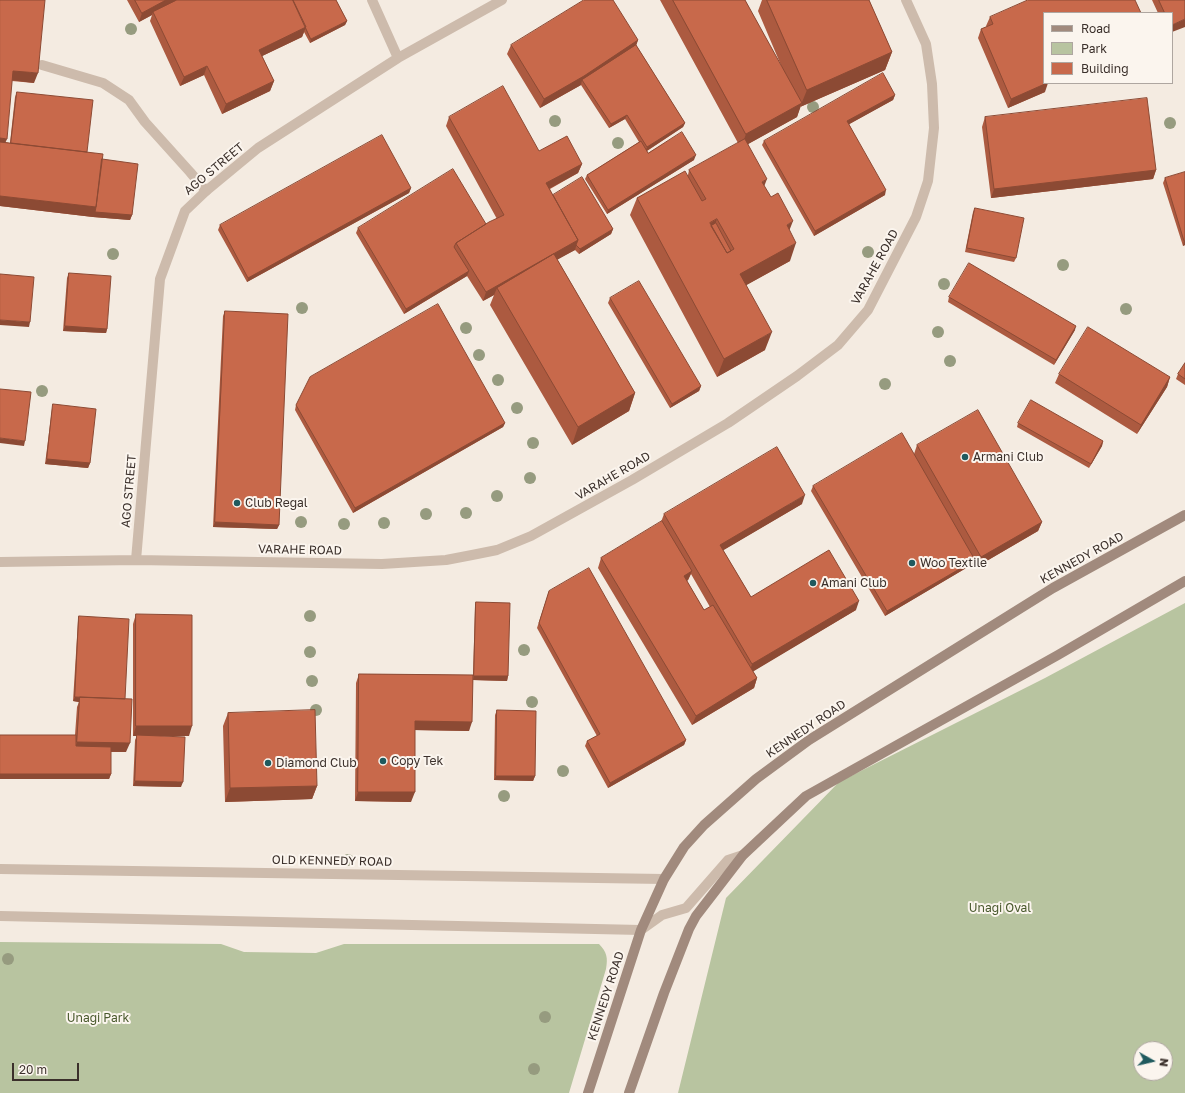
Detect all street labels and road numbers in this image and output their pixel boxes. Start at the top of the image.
street label: AGO STREET [181,140,247,198]
street label: VARAHE ROAD [848,227,902,307]
street label: VARAHE ROAD [573,449,653,503]
street label: AGO STREET [119,454,139,528]
street label: KENNEDY ROAD [1038,529,1126,587]
street label: VARAHE ROAD [258,542,342,558]
street label: KENNEDY ROAD [763,697,849,761]
street label: OLD KENNEDY ROAD [272,853,392,869]
street label: KENNEDY ROAD [585,949,627,1043]

